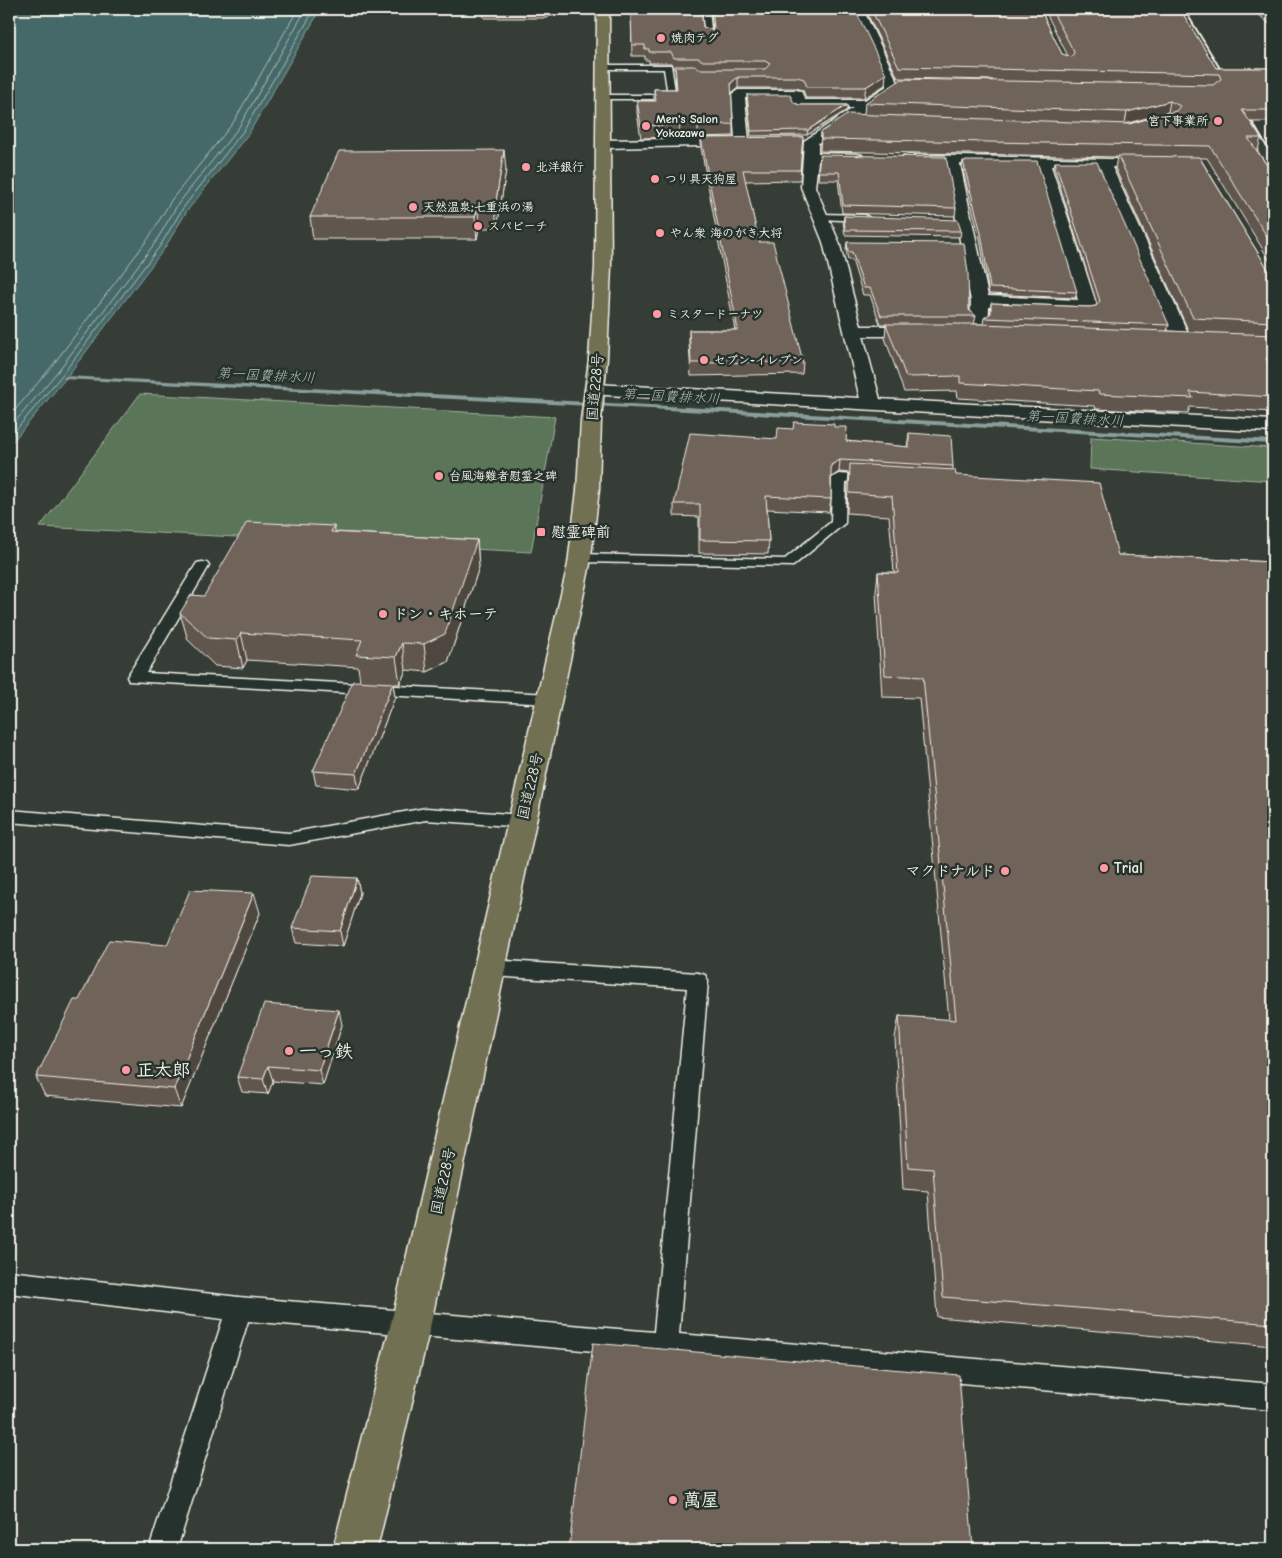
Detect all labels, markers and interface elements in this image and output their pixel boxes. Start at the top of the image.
place label: 焼肉テグ [671,31,719,45]
marker: 焼肉テグ [655,32,667,44]
place label: Men's Salon Yokozawa [656,112,718,140]
place label: 宮下事業所 [1148,114,1209,128]
marker: 宮下事業所 [1212,115,1224,127]
marker: Men's Salon Yokozawa [640,120,652,132]
place label: 北洋銀行 [536,160,584,174]
marker: 北洋銀行 [520,161,532,173]
place label: つり具天狗屋 [665,172,737,186]
marker: つり具天狗屋 [649,173,661,185]
place label: 天然温泉;七重浜の湯 [423,200,534,214]
marker: 天然温泉;七重浜の湯 [407,201,419,213]
place label: スパビーチ [488,219,548,233]
marker: スパビーチ [472,220,484,232]
place label: やん衆 海のがき大将 [670,226,782,240]
marker: やん衆 海のがき大将 [654,227,666,239]
place label: ミスタードーナツ [667,307,763,321]
marker: ミスタードーナツ [651,308,663,320]
street label: 国道228号 [583,352,607,422]
place label: セブン-イレブン [714,353,803,367]
marker: セブン-イレブン [698,354,710,366]
water label: 第一国費排水川 [217,364,315,387]
water label: 第一国費排水川 [622,385,720,408]
water label: 第一国費排水川 [1026,407,1124,430]
place label: 台風海難者慰霊之碑 [449,469,557,483]
marker: 台風海難者慰霊之碑 [433,470,445,482]
place label: 慰霊碑前 [551,523,611,541]
marker: 慰霊碑前 [535,526,547,538]
place label: ドン・キホーテ [393,605,498,623]
marker: ドン・キホーテ [377,608,389,620]
street label: 国道228号 [514,751,546,821]
place label: Trial [1114,859,1143,877]
place label: マクドナルド [906,862,995,880]
marker: Trial [1098,862,1110,874]
marker: マクドナルド [999,865,1011,877]
place label: 一っ鉄 [299,1041,353,1062]
marker: 一っ鉄 [283,1045,295,1057]
place label: 正太郎 [136,1060,190,1081]
marker: 正太郎 [120,1064,132,1076]
street label: 国道228号 [427,1146,459,1216]
place label: 萬屋 [683,1490,719,1511]
marker: 萬屋 [667,1494,679,1506]

